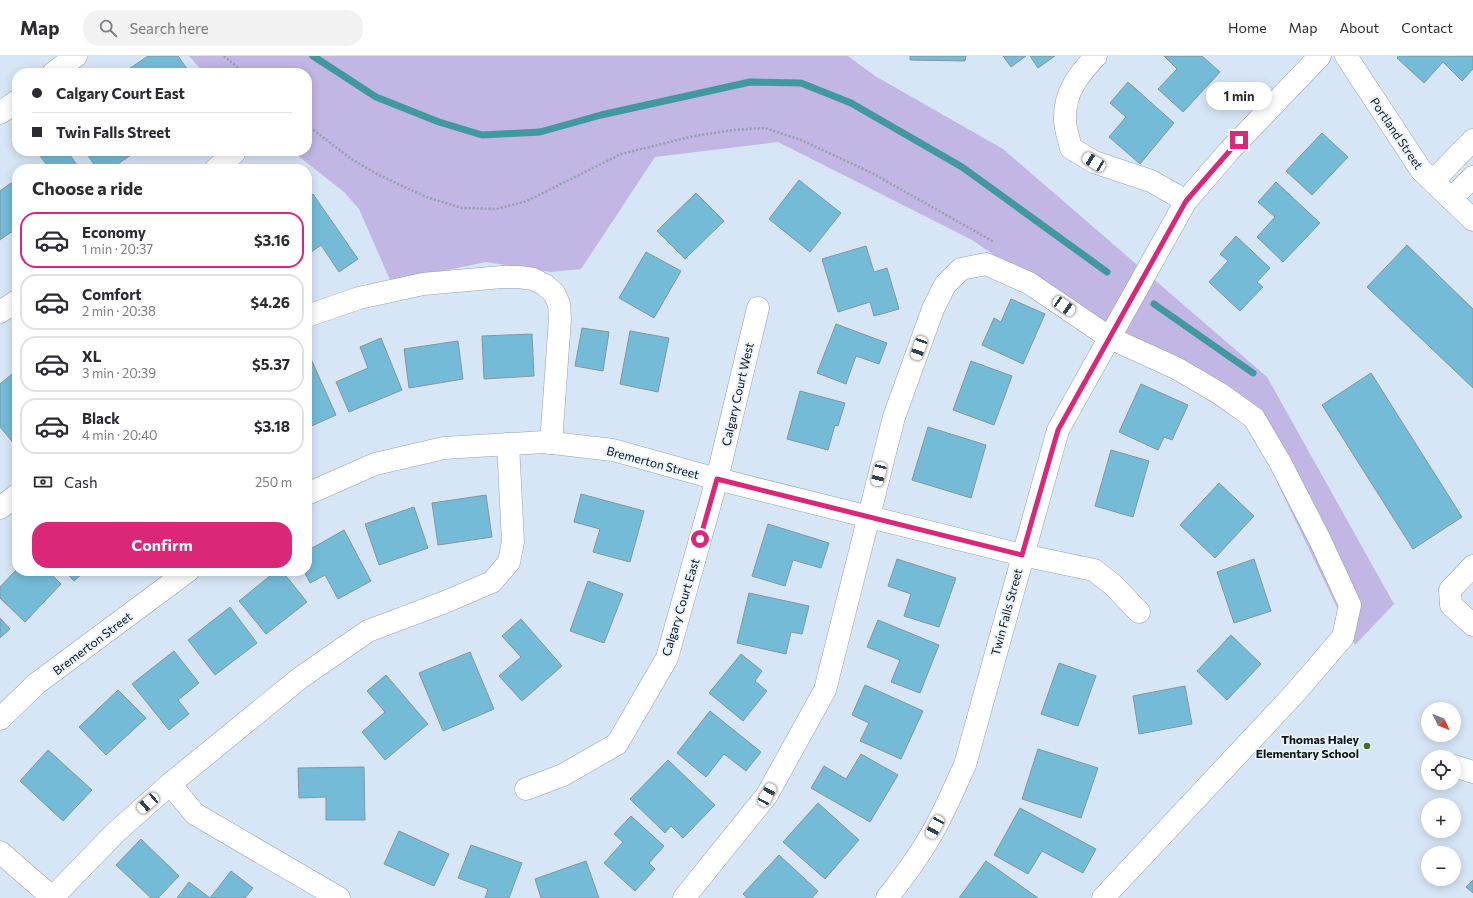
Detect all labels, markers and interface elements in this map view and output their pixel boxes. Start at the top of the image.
search box [83,10,363,46]
text: Map [20,16,59,39]
icon: search [97,17,119,39]
text: Search here [129,19,209,37]
text: Home [1228,19,1267,36]
text: Map [1289,19,1317,36]
text: About [1339,19,1379,36]
text: Contact [1401,19,1453,36]
callout: 1 min [1206,82,1272,110]
text: Calgary Court East [56,84,185,102]
text: 1 min [1224,88,1254,104]
street label: Portland Street [1368,94,1426,172]
text: Twin Falls Street [56,123,171,141]
route end [1230,131,1248,149]
car [1081,151,1107,173]
text: Choose a ride [32,177,143,199]
icon: car [34,222,70,258]
text: Economy [82,223,146,241]
text: $3.16 [254,231,290,249]
text: 1 min · 20:37 [82,241,153,257]
icon: car [34,284,70,320]
text: Comfort [82,285,142,303]
text: $4.26 [251,293,290,311]
car [1051,294,1077,318]
text: 2 min · 20:38 [82,303,156,319]
car [909,335,929,361]
street label: Calgary Court West [718,341,756,447]
icon: car [34,346,70,382]
text: XL [82,347,101,365]
text: $5.37 [252,355,290,373]
text: 3 min · 20:39 [82,365,156,381]
icon: car [34,408,70,444]
text: Black [82,409,120,427]
text: $3.18 [254,417,290,435]
text: 4 min · 20:40 [82,427,157,443]
street label: Bremerton Street [605,443,701,481]
car [870,461,888,487]
icon: cash [32,471,54,493]
text: Cash [64,473,98,491]
text: 250 m [255,474,292,490]
button: Confirm [32,522,292,568]
route start [691,530,709,548]
street label: Calgary Court East [658,556,702,658]
street label: Twin Falls Street [988,567,1024,657]
street label: Bremerton Street [50,609,134,677]
north arrow [1421,702,1461,742]
map controls [1421,702,1461,886]
place label: Thomas Haley Elementary School [1256,732,1359,760]
marker: Thomas Haley Elementary School [1362,741,1372,751]
button: locate [1421,750,1461,790]
car [756,782,778,808]
car [135,791,161,815]
button: + [1421,798,1461,838]
car [924,814,946,840]
button: − [1421,846,1461,886]

